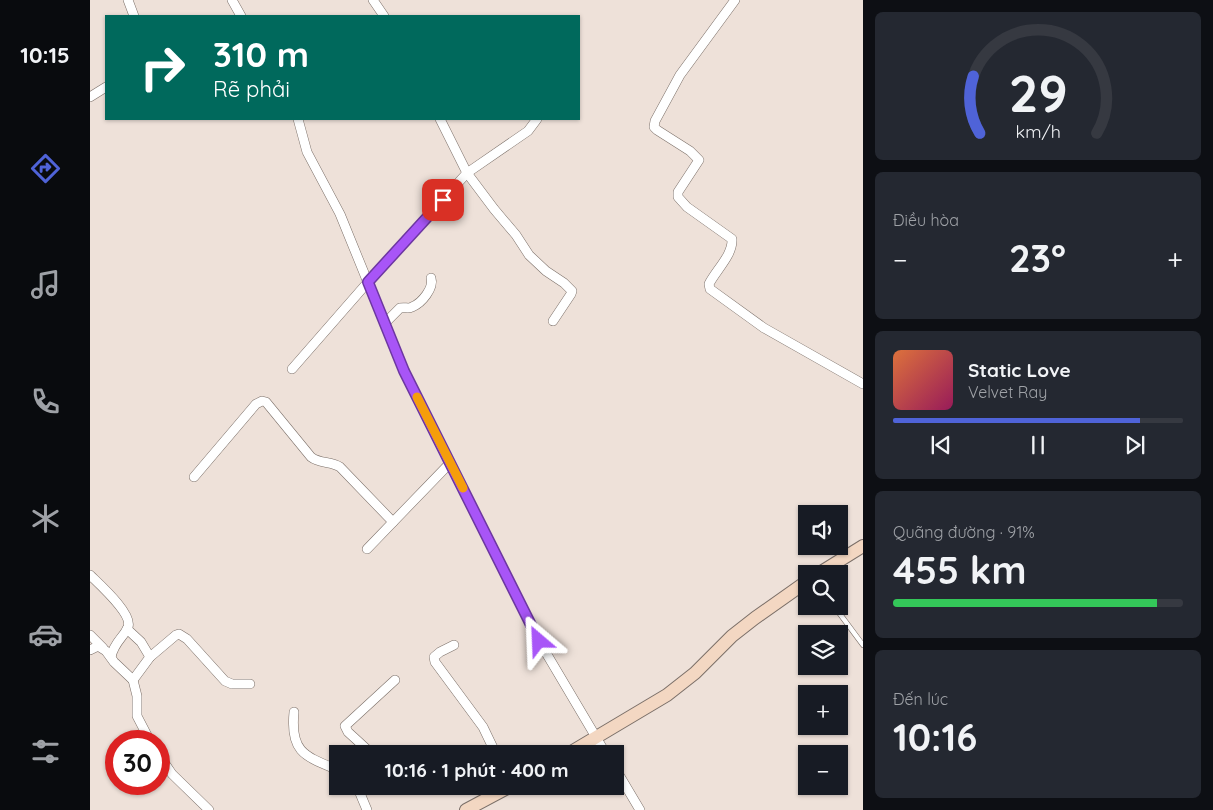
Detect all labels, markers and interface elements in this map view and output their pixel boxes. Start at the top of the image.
text: 310 m [213,32,309,76]
icon: right [130,35,195,100]
text: 10:15 [20,41,70,69]
text: 29 [1008,60,1068,125]
text: Rẽ phải [213,75,290,103]
text: km/h [1015,120,1061,142]
icon: directions [28,151,63,186]
pin [422,179,464,221]
icon: arrive [429,186,457,214]
text: Điều hòa [893,210,959,230]
text: 23° [1009,234,1066,282]
text: − [893,242,908,277]
text: + [1167,242,1183,277]
icon: music [28,267,63,302]
text: Static Love [968,358,1071,382]
text: Velvet Ray [968,382,1047,402]
icon: phone [28,384,63,419]
icon: previous [927,431,955,459]
icon: pause [1024,431,1052,459]
icon: next [1121,431,1149,459]
icon: climate [28,501,63,536]
map controls [798,505,848,795]
button: sound [798,505,848,555]
text: Quãng đường · 91% [893,522,1035,542]
text: 455 km [893,546,1026,594]
button: search [798,565,848,615]
position arrow [512,614,564,666]
icon: car [28,617,63,652]
button: layers [798,625,848,675]
button: + [798,685,848,735]
text: Đến lúc [893,689,948,709]
text: 10:16 [893,713,977,761]
speed limit sign: 30 [105,730,170,795]
icon: filters [28,734,63,769]
button: − [798,745,848,795]
text: 10:16 · 1 phút · 400 m [385,758,568,782]

